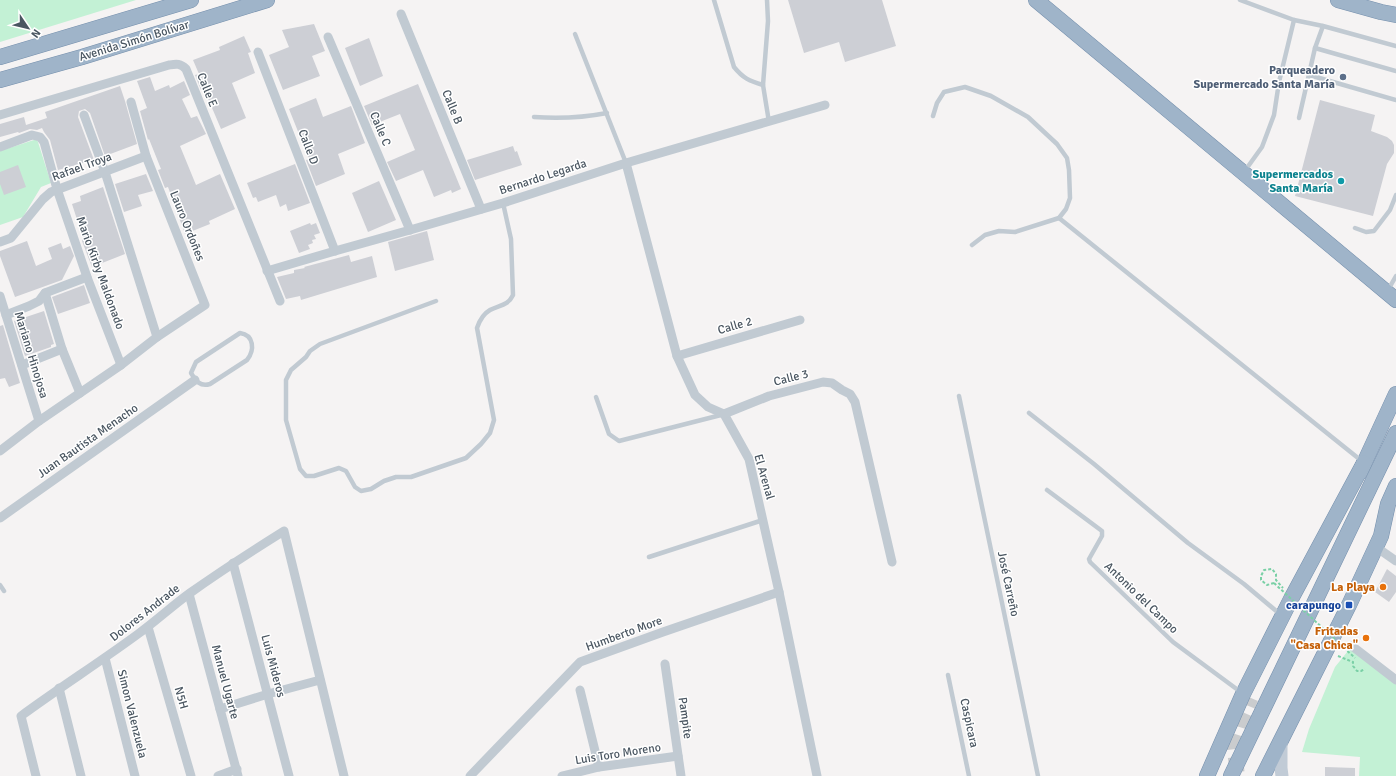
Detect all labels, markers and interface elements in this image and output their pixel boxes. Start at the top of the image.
north arrow [8,8,48,48]
street label: Avenida Simón Bolívar [77,17,191,65]
text: N [28,27,43,40]
place label: Parqueadero Supermercado Santa María [1194,63,1335,92]
street label: Calle E [193,71,221,109]
marker: Parqueadero Supermercado Santa María [1338,72,1348,82]
street label: Calle B [438,88,466,126]
street label: Calle C [366,110,394,148]
street label: Calle D [294,127,322,167]
street label: Rafael Troya [50,149,114,185]
street label: Bernardo Legarda [497,156,589,198]
place label: Supermercados Santa María [1252,167,1334,196]
marker: Supermercados Santa María [1336,176,1346,186]
street label: Lauro Ordoñes [166,189,208,263]
street label: Mario Kirby Maldonado [73,215,127,331]
street label: Mariano Hinojosa [11,310,51,400]
street label: Calle 2 [716,314,754,338]
street label: Calle 3 [772,366,810,390]
street label: Juan Bautista Menacho [35,401,141,481]
street label: El Arenal [750,453,778,502]
street label: José Carreño [994,550,1022,618]
street label: Antonio del Campo [1101,559,1181,637]
place label: La Playa [1331,580,1375,595]
street label: Dolores Andrade [107,581,183,645]
marker: La Playa [1378,582,1388,592]
place label: carapungo [1286,598,1341,613]
marker: carapungo [1344,600,1354,610]
street label: Humberto More [584,613,664,655]
place label: Fritadas "Casa Chica" [1290,624,1359,653]
street label: Luis Mideros [257,633,289,699]
marker: Fritadas "Casa Chica" [1361,633,1371,643]
street label: Manuel Ugarte [208,643,242,721]
street label: Simon Valenzuela [114,668,150,760]
street label: N5H [171,685,191,711]
street label: Pampite [675,696,695,740]
street label: Caspicara [956,697,982,749]
street label: Luis Toro Moreno [574,740,662,768]

